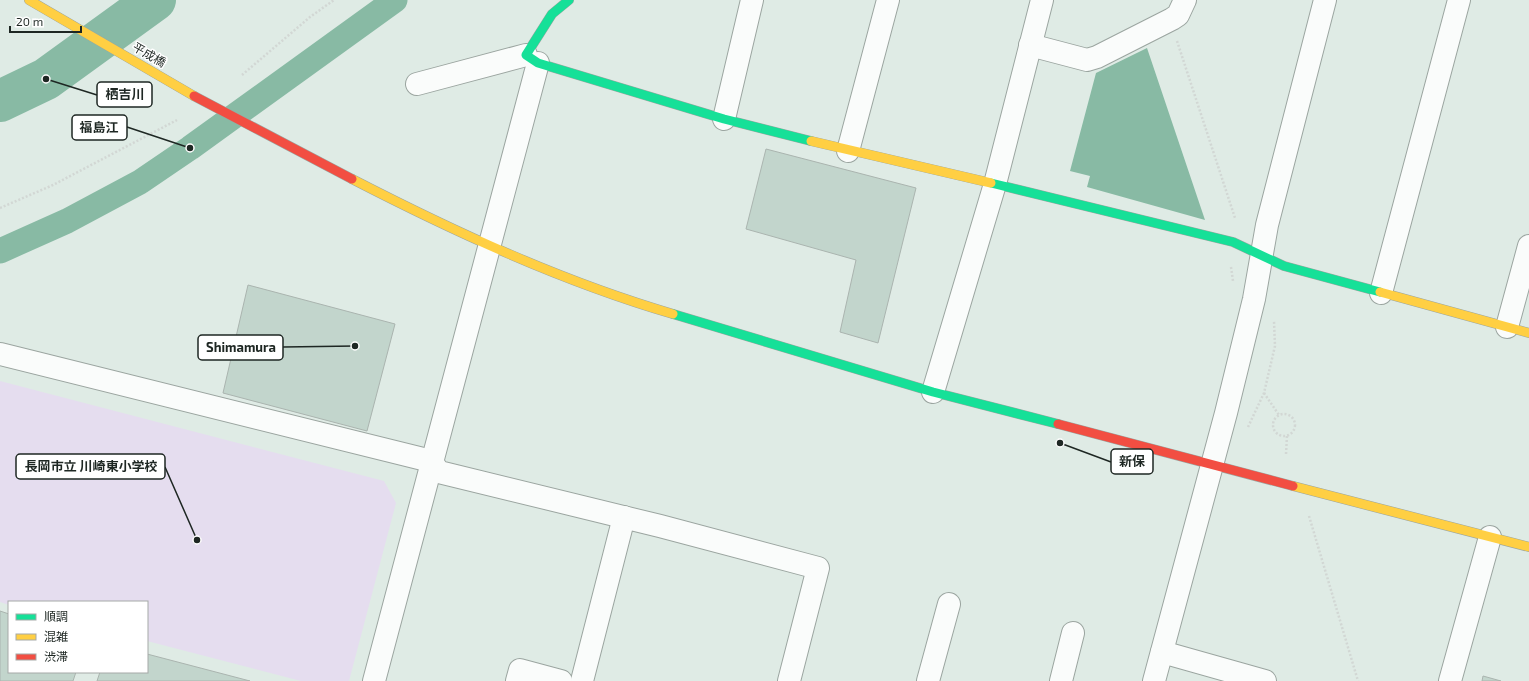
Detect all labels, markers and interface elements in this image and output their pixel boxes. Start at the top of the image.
scale bar [10,8,81,34]
text: 20 m [16,14,43,28]
street label: 平成橋 [130,39,169,69]
callout: 栖吉川 [97,82,152,107]
text: 栖吉川 [105,86,145,102]
callout: 福島江 [72,115,127,140]
text: 福島江 [79,119,119,135]
callout: Shimamura [198,335,283,360]
text: Shimamura [206,339,276,355]
callout: 新保 [1111,449,1153,474]
text: 新保 [1119,453,1145,469]
callout: 長岡市立 川崎東小学校 [16,454,165,479]
text: 長岡市立 川崎東小学校 [25,458,157,474]
legend [8,601,148,673]
text: 順調 [44,609,68,623]
text: 混雑 [44,629,68,643]
text: 渋滞 [44,649,68,663]

